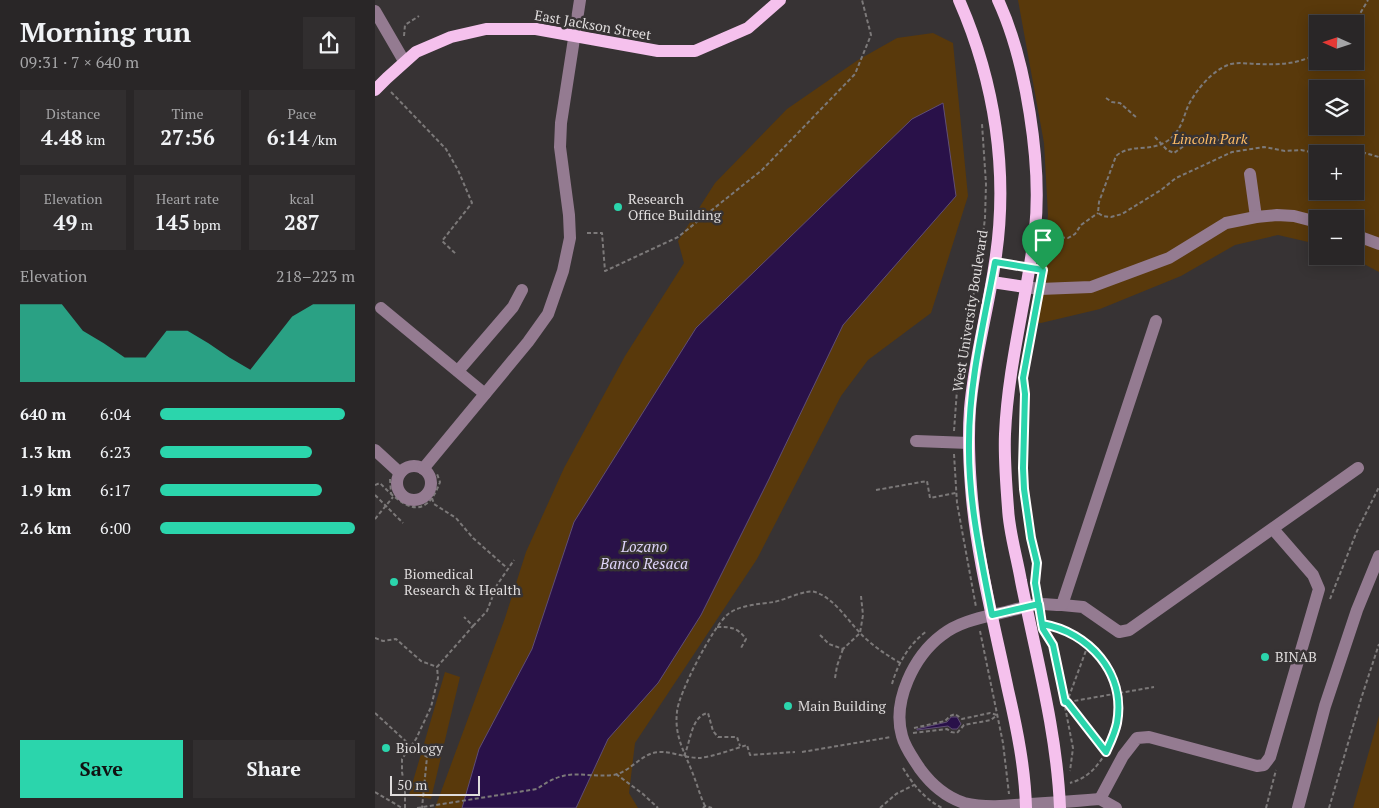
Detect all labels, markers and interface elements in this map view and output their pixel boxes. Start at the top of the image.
street label: East Jackson Street [533,5,654,44]
text: Morning run [20,13,191,50]
north arrow [1309,15,1364,70]
map controls [1309,15,1364,265]
button: share [303,17,355,69]
text: 09:31 · 7 × 640 m [20,51,139,73]
button: layers [1309,80,1364,135]
text: Distance [46,104,100,123]
text: Time [171,104,204,123]
text: Pace [287,104,316,123]
text: 4.48 [41,123,83,151]
text: 27:56 [160,123,215,151]
text: 6:14 [267,123,309,151]
park label: Lincoln Park [1172,129,1248,148]
text: km [83,130,105,149]
text: /km [309,130,337,149]
button: + [1309,145,1364,200]
text: Elevation [44,189,103,208]
text: Heart rate [156,189,219,208]
text: kcal [289,189,314,208]
place label: Research Office Building [628,189,722,224]
marker: Research Office Building [612,201,624,213]
text: 49 [54,208,77,236]
text: 145 [154,208,190,236]
text: 287 [284,208,320,236]
button: − [1309,210,1364,265]
text: m [77,215,93,234]
text: bpm [190,215,221,234]
pin [1022,219,1064,270]
icon: arrive [1029,226,1057,254]
street label: West University Boulevard [947,228,992,393]
text: Elevation [20,265,87,287]
text: 218–223 m [276,265,355,287]
text: 640 m [20,403,66,425]
text: 6:04 [100,403,131,425]
text: 1.3 km [20,441,71,463]
text: 6:23 [100,441,131,463]
text: 1.9 km [20,479,71,501]
text: 6:17 [100,479,131,501]
text: 2.6 km [20,517,71,539]
text: 6:00 [100,517,131,539]
water label: Lozano Banco Resaca [599,536,688,573]
place label: Biomedical Research & Health [404,564,521,599]
marker: Biomedical Research & Health [388,576,400,588]
place label: BINAB [1275,647,1317,666]
marker: BINAB [1259,651,1271,663]
place label: Main Building [798,696,887,715]
marker: Main Building [782,700,794,712]
place label: Biology [396,738,444,757]
button: Save [20,740,183,798]
button: Share [193,740,355,798]
marker: Biology [380,742,392,754]
scale bar [390,773,480,796]
text: 50 m [397,775,427,794]

